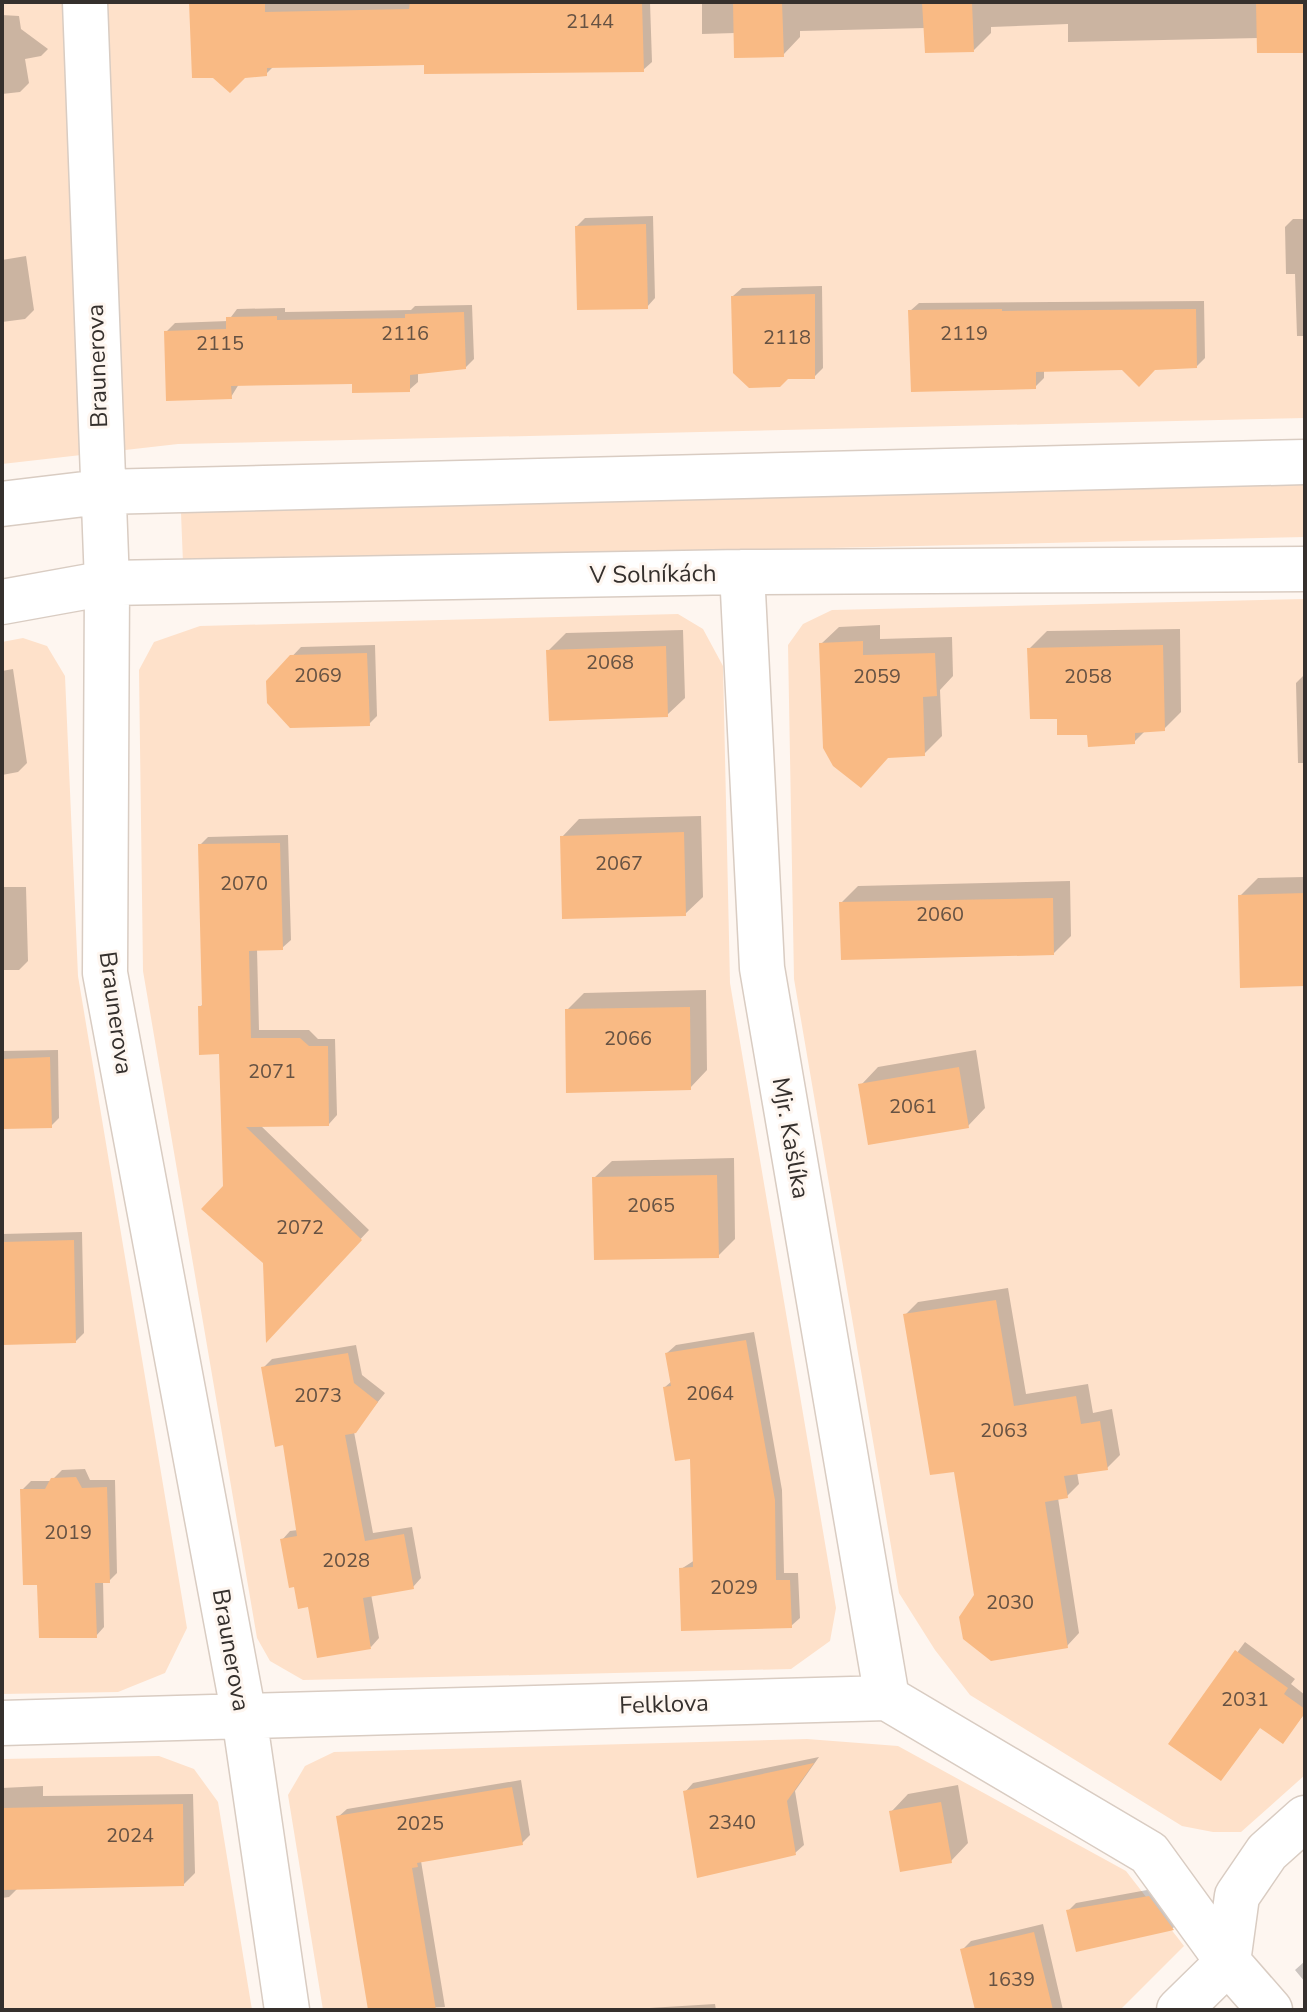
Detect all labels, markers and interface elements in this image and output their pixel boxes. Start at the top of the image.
house number: 2144 [566,8,614,35]
street label: Braunerova [79,304,115,428]
house number: 2116 [381,320,429,347]
house number: 2119 [940,320,988,347]
house number: 2118 [763,324,811,351]
house number: 2115 [196,330,244,357]
street label: V Solníkách [588,557,717,591]
house number: 2068 [586,649,634,676]
house number: 2069 [294,662,342,689]
house number: 2059 [853,663,901,690]
house number: 2058 [1064,663,1112,690]
house number: 2067 [595,850,643,877]
house number: 2070 [220,870,268,897]
house number: 2060 [916,901,964,928]
street label: Braunerova [92,950,140,1076]
house number: 2066 [604,1025,652,1052]
house number: 2071 [248,1058,296,1085]
street label: Mjr. Kašlíka [765,1075,817,1201]
house number: 2061 [889,1093,937,1120]
house number: 2065 [627,1192,675,1219]
house number: 2072 [276,1214,324,1241]
house number: 2064 [686,1380,734,1407]
house number: 2073 [294,1382,342,1409]
house number: 2063 [980,1417,1028,1444]
house number: 2019 [44,1519,92,1546]
house number: 2028 [322,1547,370,1574]
house number: 2029 [710,1574,758,1601]
street label: Braunerova [204,1586,258,1714]
house number: 2030 [986,1589,1034,1616]
street label: Felklova [619,1686,709,1722]
house number: 2031 [1221,1686,1269,1713]
house number: 2340 [708,1809,756,1836]
house number: 2025 [396,1810,444,1837]
house number: 2024 [106,1822,154,1849]
house number: 1639 [987,1966,1035,1993]

